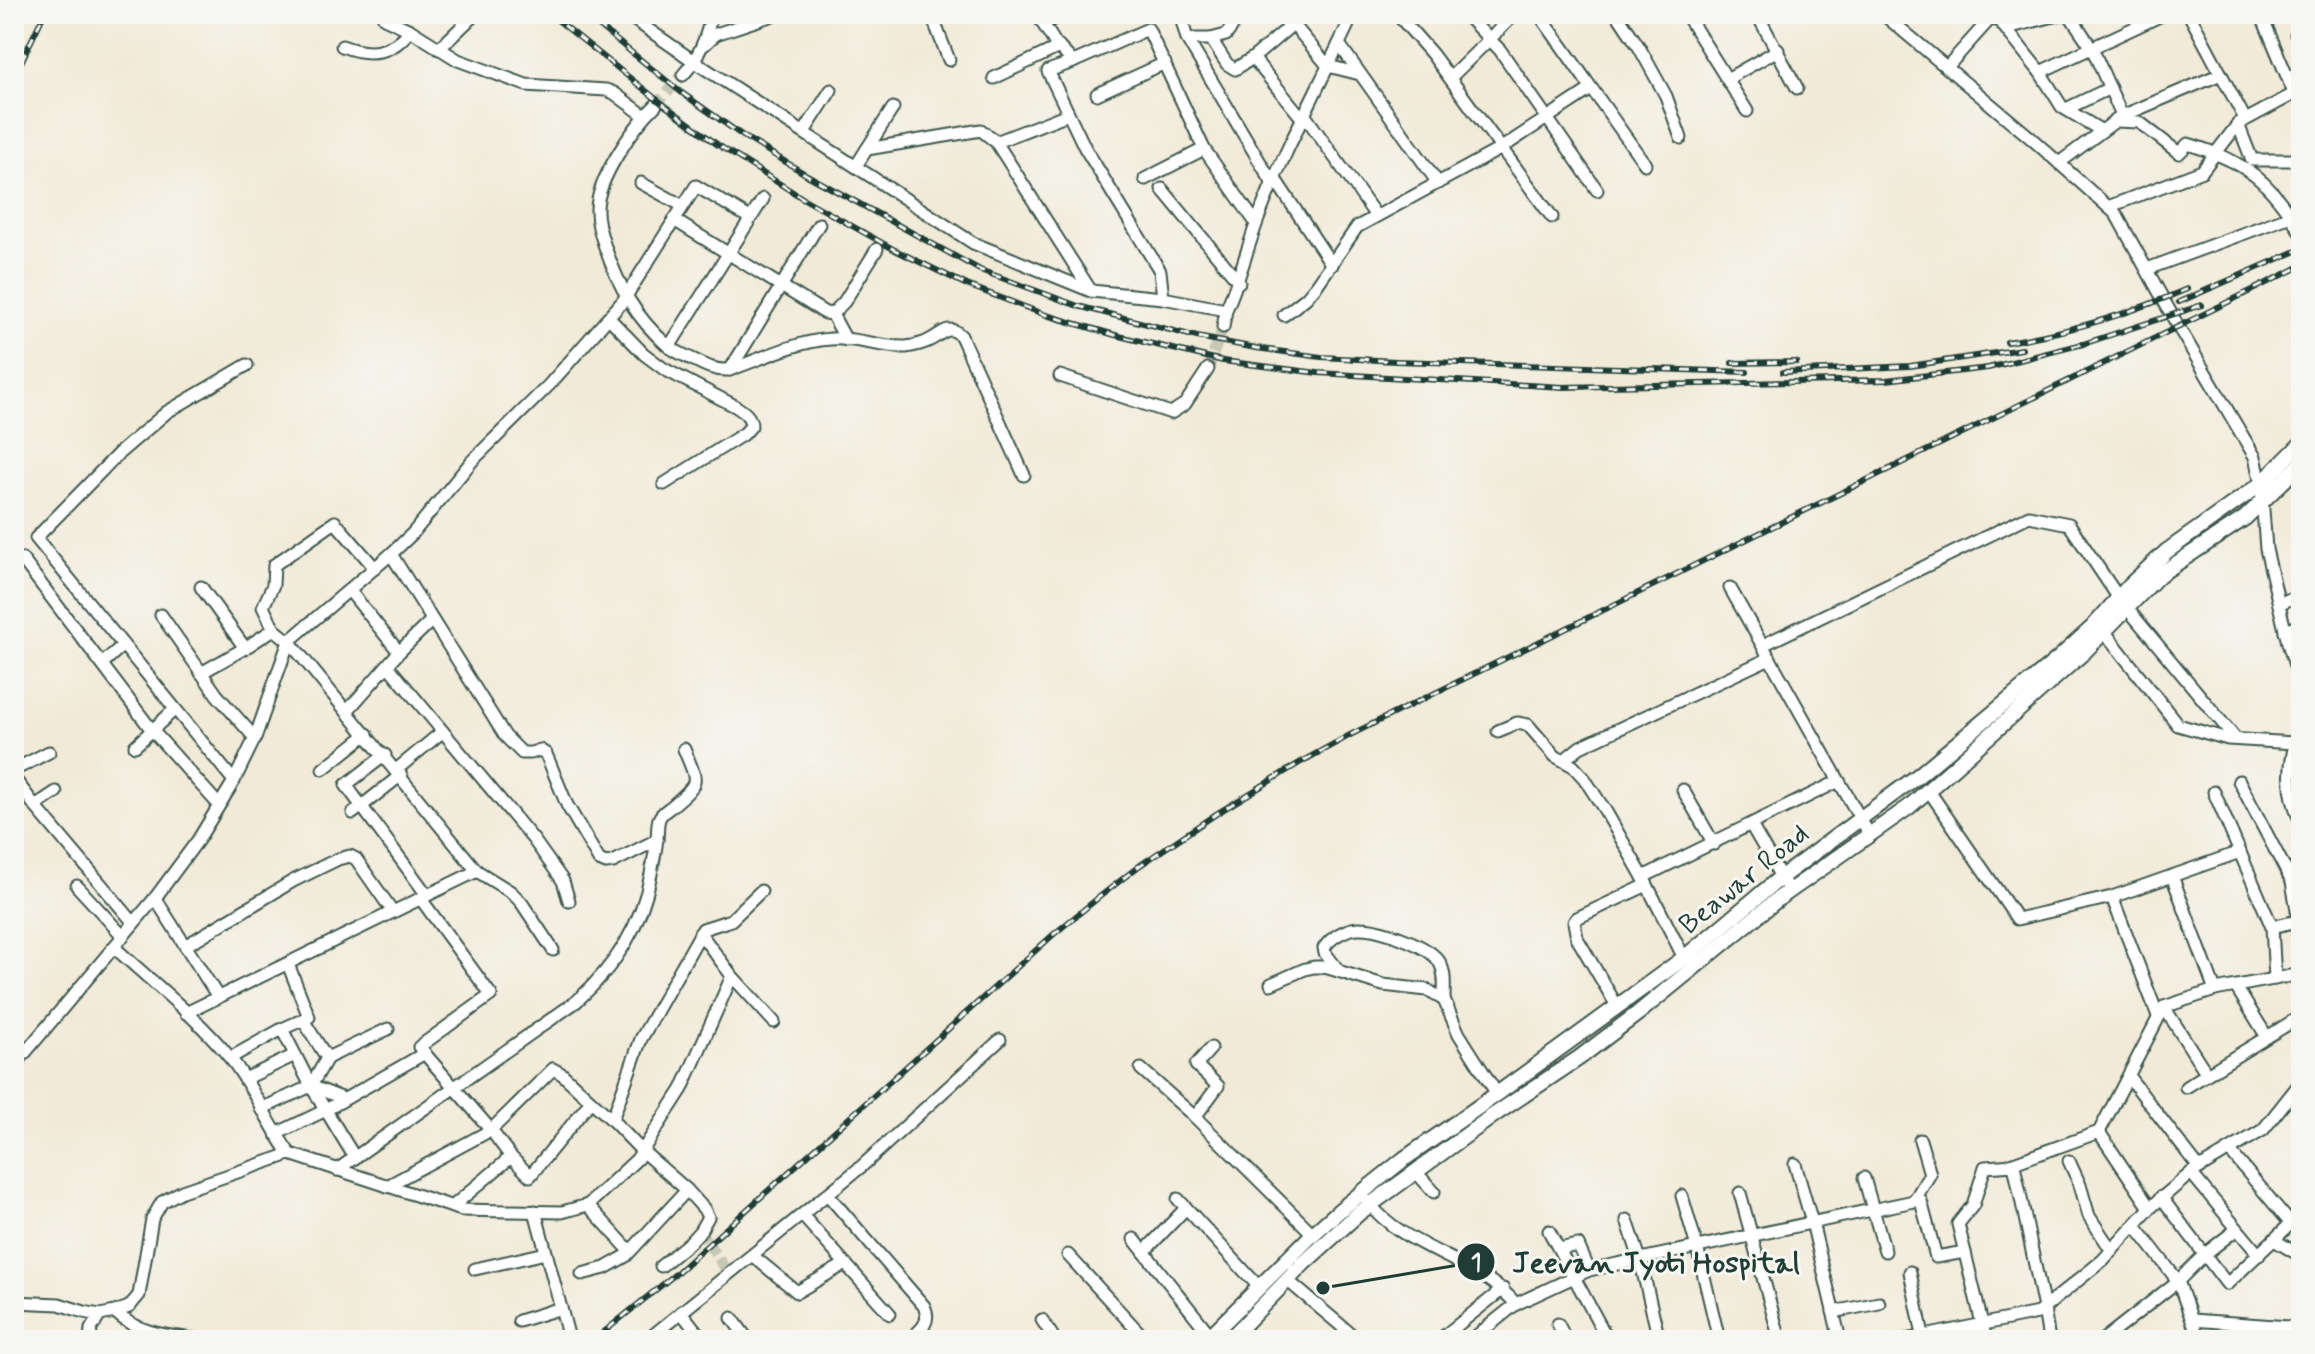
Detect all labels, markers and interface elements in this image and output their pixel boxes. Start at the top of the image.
street label: Beawar Road [1672,816,1817,944]
callout: Jeevan Jyoti Hospital [1456,1235,1816,1289]
text: Jeevan Jyoti Hospital [1512,1244,1800,1283]
text: 1 [1471,1248,1481,1279]

